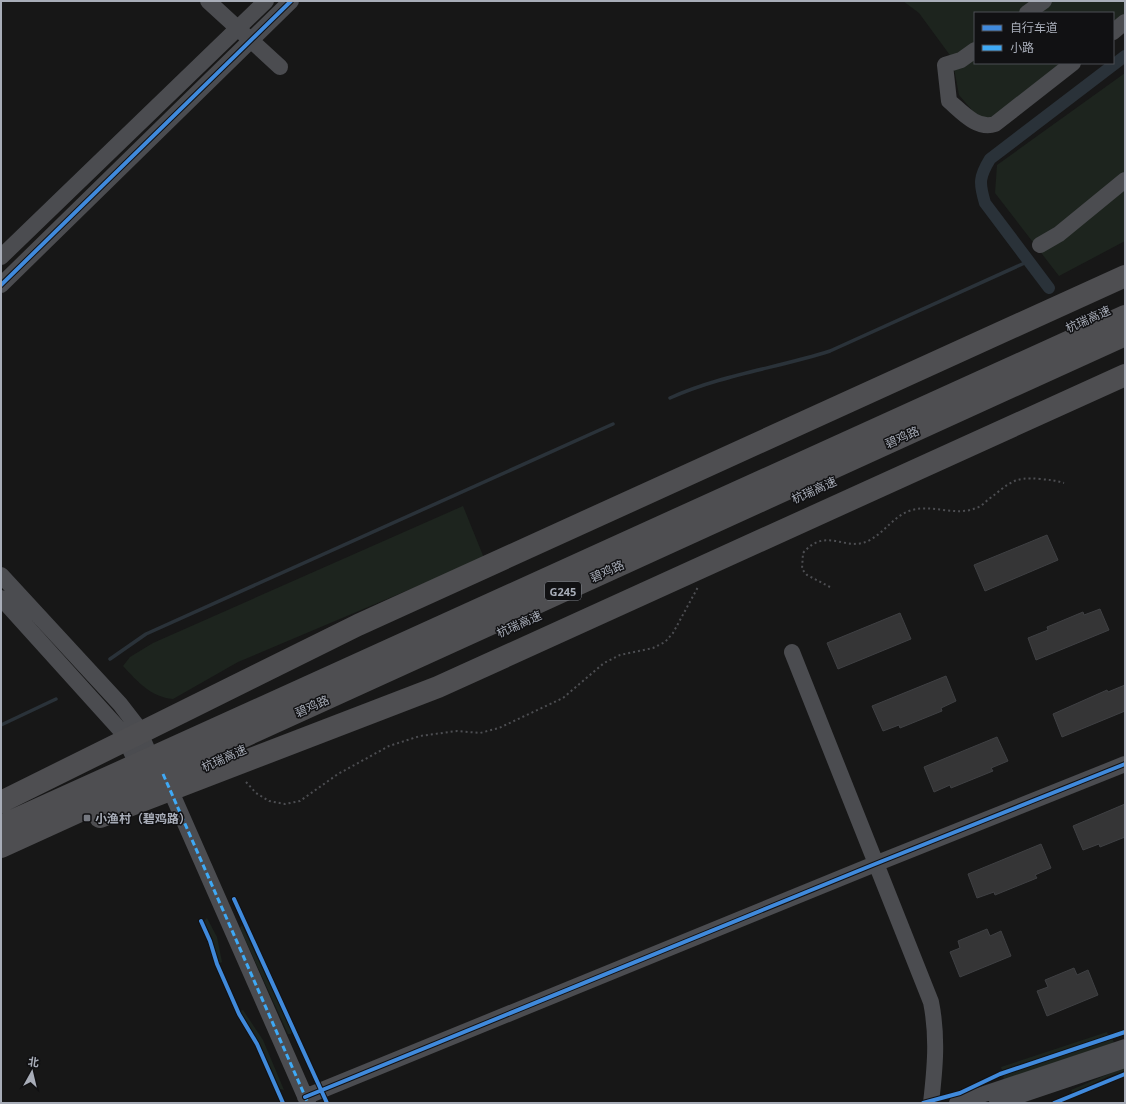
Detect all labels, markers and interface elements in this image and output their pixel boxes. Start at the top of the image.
legend [974,12,1114,64]
text: 自行车道 [1010,19,1058,36]
text: 小路 [1010,39,1034,56]
street label: 杭瑞高速 [1063,301,1113,337]
street label: 碧鸡路 [882,422,922,452]
street label: 杭瑞高速 [789,472,839,508]
street label: 碧鸡路 [587,556,627,586]
road number: G245 [545,582,581,600]
street label: 杭瑞高速 [494,606,544,642]
street label: 碧鸡路 [292,691,332,721]
street label: 杭瑞高速 [199,740,249,776]
place label: 小渔村（碧鸡路） [95,810,191,827]
marker: 小渔村（碧鸡路） [82,813,92,823]
north arrow [12,1052,52,1092]
text: 北 [27,1053,40,1070]

